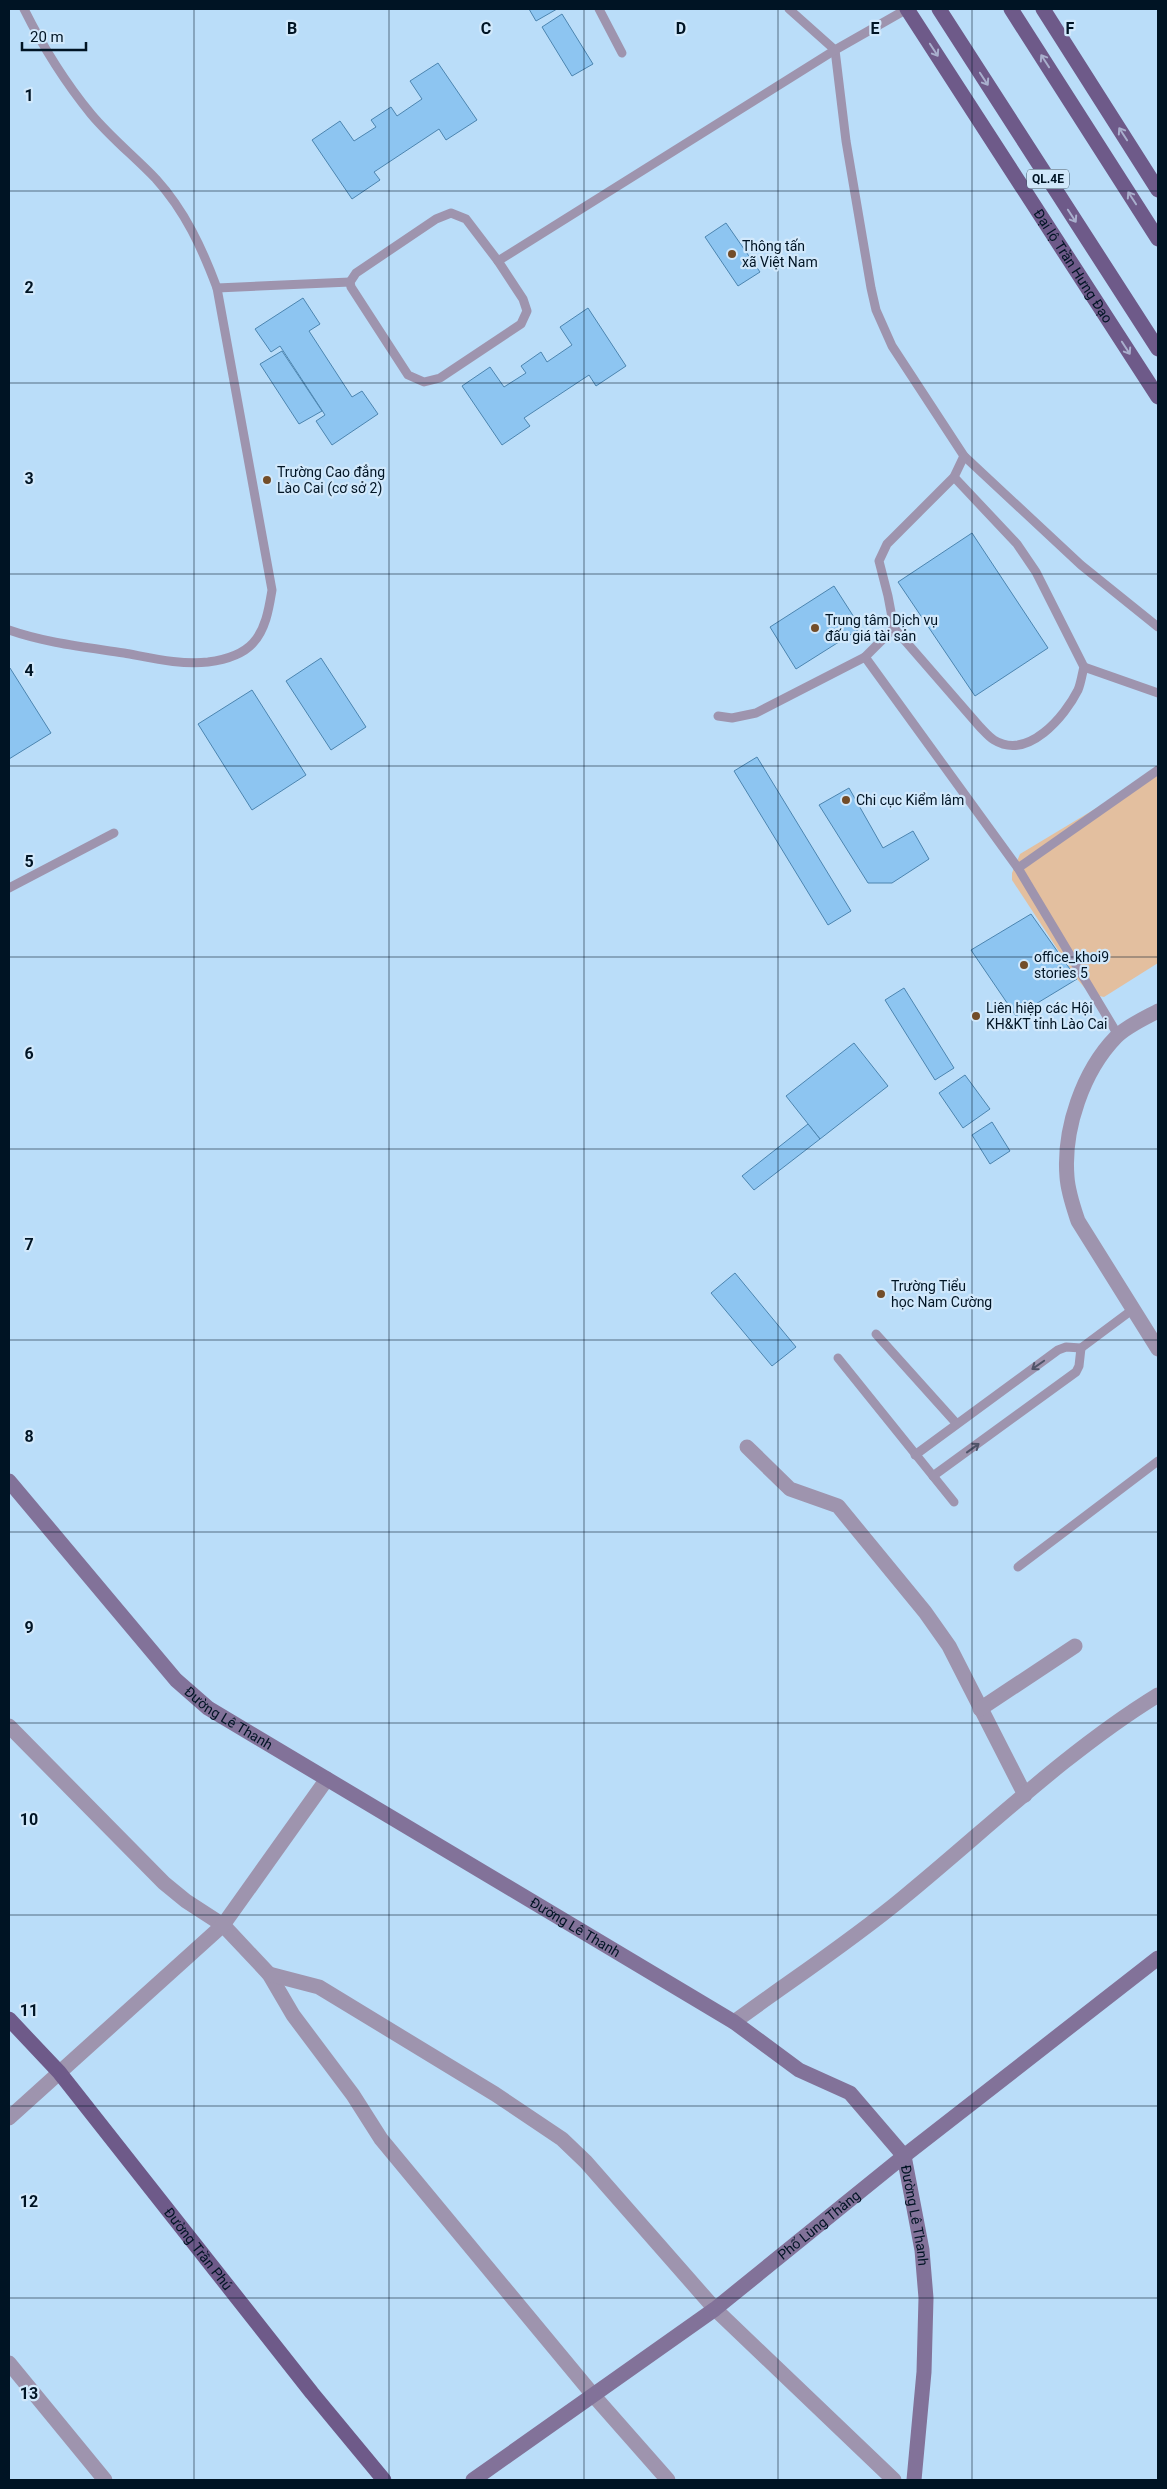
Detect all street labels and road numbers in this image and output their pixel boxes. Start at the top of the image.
road number: QL.4E [1027,170,1069,188]
street label: Đại lộ Trần Hưng Đạo [1031,206,1116,326]
street label: Đường Lê Thanh [181,1683,276,1753]
street label: Đường Lê Thanh [527,1894,623,1960]
street label: Đường Lê Thanh [898,2163,931,2267]
street label: Phố Lùng Thàng [775,2187,863,2263]
street label: Đường Trần Phú [161,2204,236,2293]

